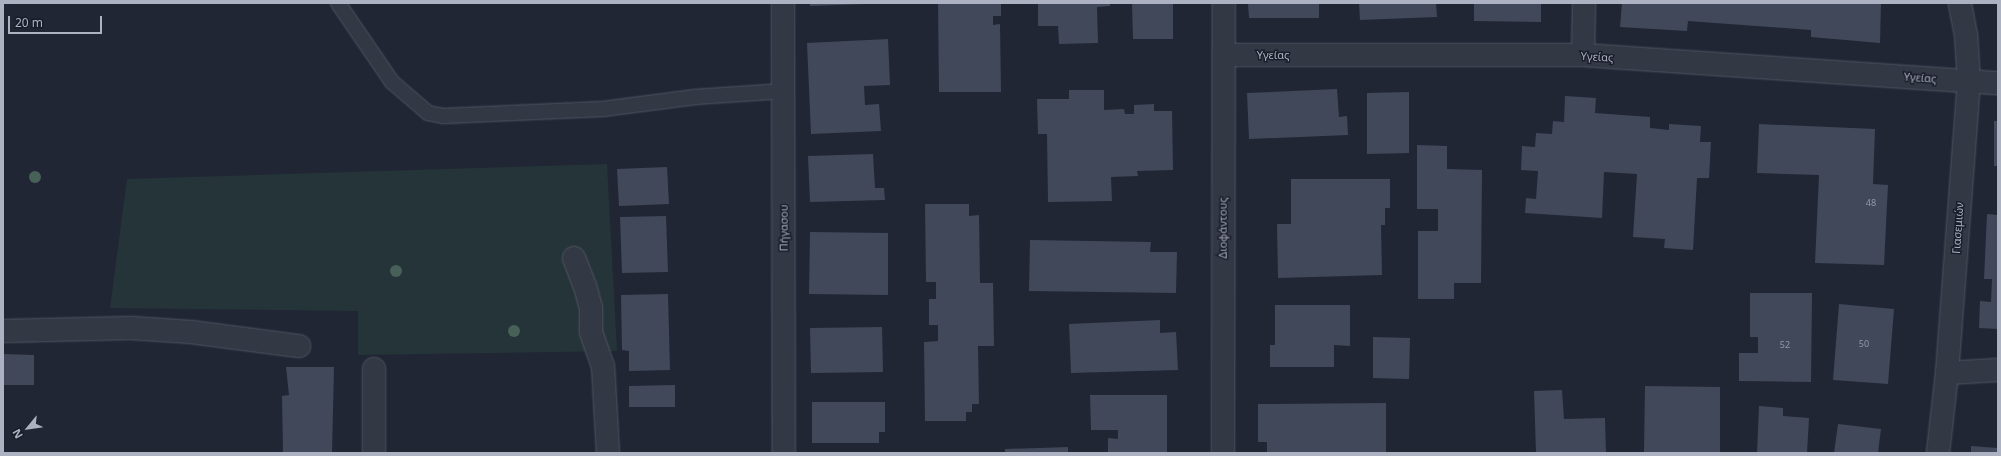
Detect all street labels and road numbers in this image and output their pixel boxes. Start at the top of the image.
street label: Υγείας [1257,48,1289,62]
street label: Υγείας [1580,50,1614,64]
street label: Υγείας [1903,70,1937,86]
street label: Διοφάντους [1216,197,1230,259]
street label: Γιασεμιών [1950,202,1966,254]
street label: Πήγασου [777,205,791,251]

